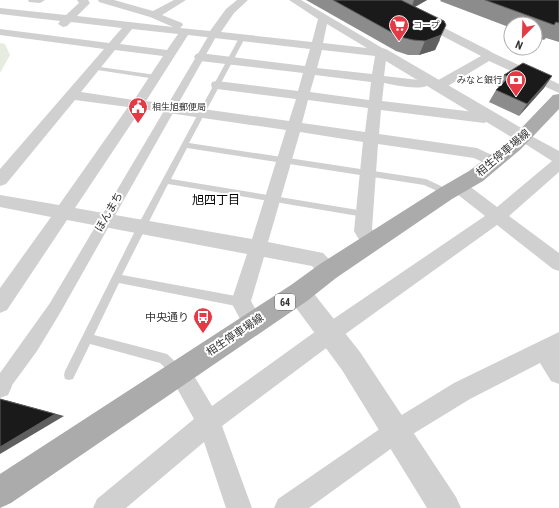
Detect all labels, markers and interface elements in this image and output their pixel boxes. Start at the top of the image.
supermarket icon: コープ [388,14,410,42]
north arrow [503,16,543,56]
place label: コープ [413,20,439,30]
text: N [513,37,525,52]
bank icon: みなと銀行 [505,69,527,97]
place label: みなと銀行 [457,75,502,85]
public building icon: 相生旭郵便局 [127,96,149,124]
place label: 相生旭郵便局 [152,102,206,112]
street label: 相生停車場線 [474,127,532,179]
street label: ほんまち [92,190,126,234]
district label: 旭四丁目 [192,193,240,207]
road number: 64 [275,294,295,310]
bus stop icon: 中央通り [192,306,214,334]
place label: 中央通り [145,311,189,324]
street label: 相生停車場線 [204,311,266,359]

